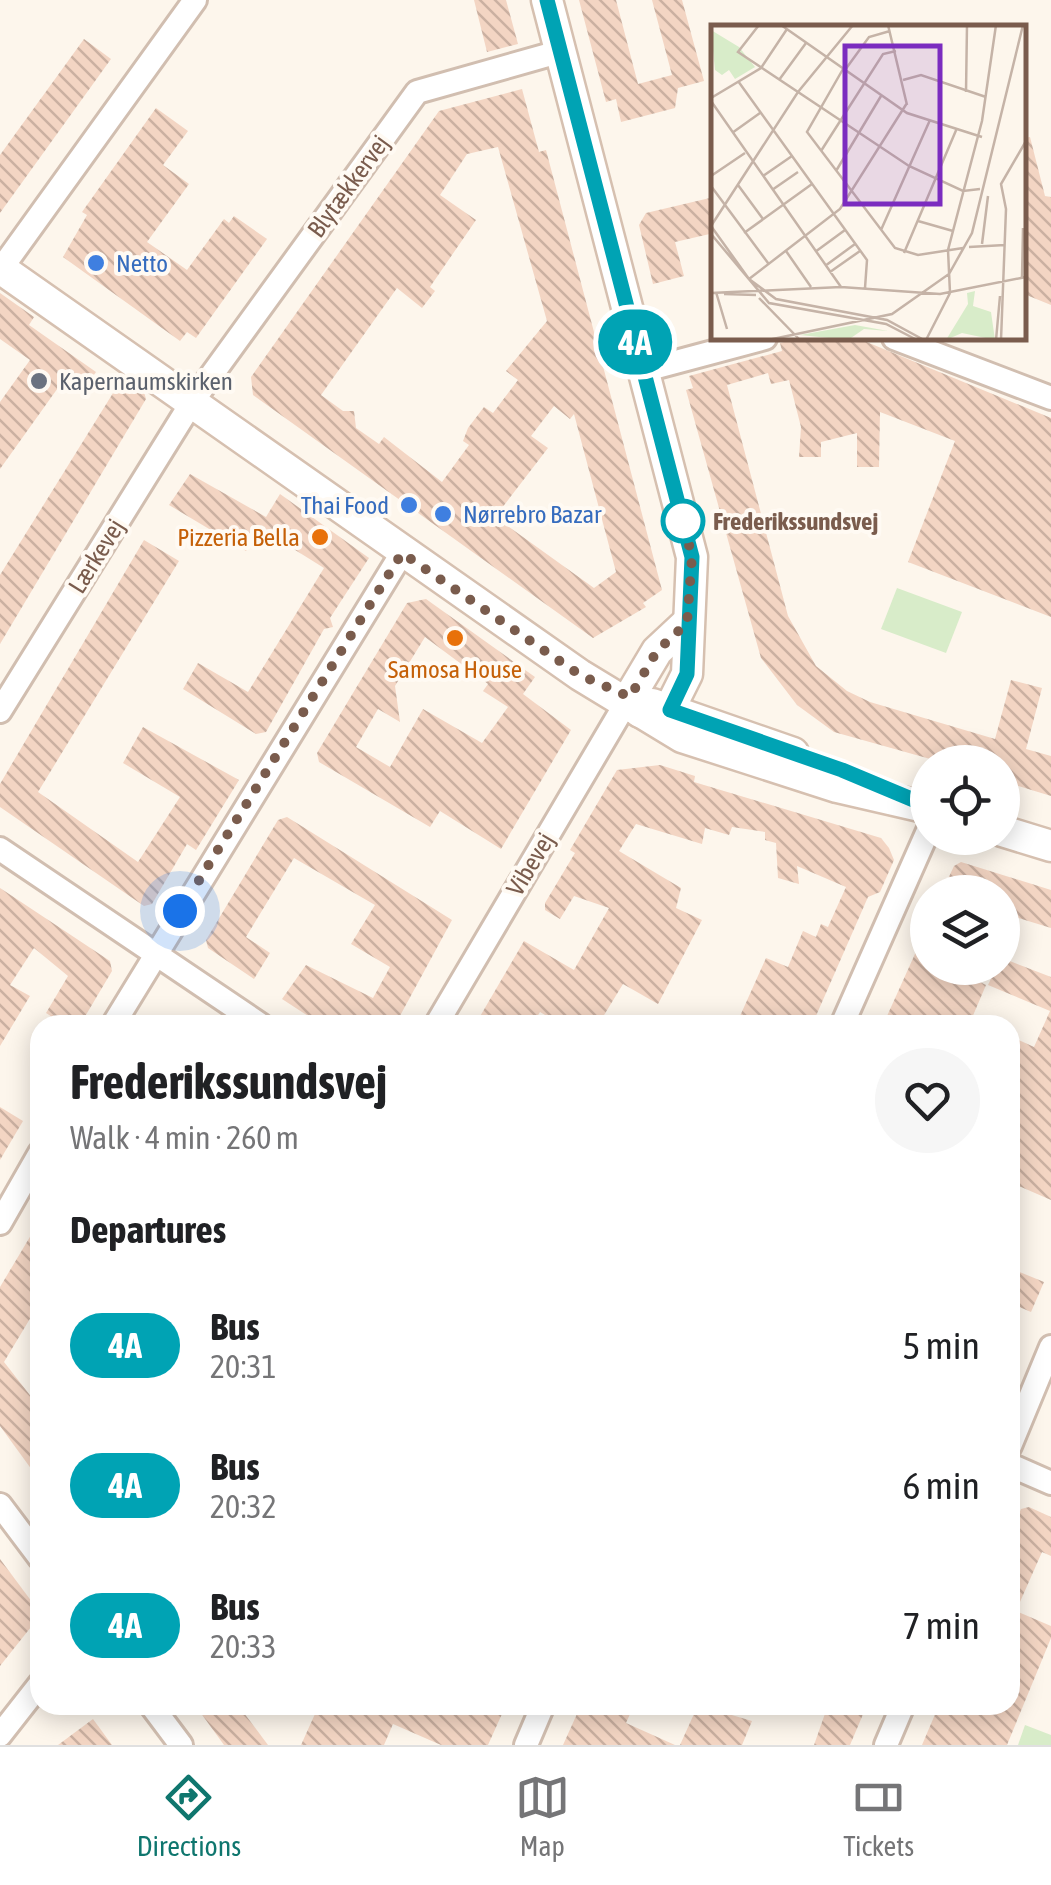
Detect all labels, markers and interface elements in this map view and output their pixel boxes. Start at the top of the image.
inset map [711,25,1026,340]
street label: Blytækkervej [302,129,394,243]
place label: Netto [116,249,168,277]
marker: Netto [85,252,107,274]
line badge: 4A [590,310,680,374]
text: 4A [618,322,652,362]
place label: Kapernaumskirken [59,367,233,395]
marker: Kapernaumskirken [28,370,50,392]
place label: Thai Food [301,491,389,519]
marker: Thai Food [398,494,420,516]
place label: Nørrebro Bazar [463,500,602,528]
marker: Frederikssundsvej [662,500,704,542]
marker: Nørrebro Bazar [432,503,454,525]
place label: Frederikssundsvej [713,507,878,535]
street label: Lærkevej [62,514,130,598]
place label: Pizzeria Bella [177,523,300,551]
marker: Pizzeria Bella [309,526,331,548]
marker: Samosa House [444,627,466,649]
place label: Samosa House [388,655,522,683]
map controls [910,745,1020,985]
button: locate [910,745,1020,855]
street label: Vibevej [500,828,560,900]
button: layers [910,875,1020,985]
your location [155,886,205,936]
button: heart [875,1048,980,1153]
text: Frederikssundsvej [70,1054,387,1109]
text: Walk · 4 min · 260 m [70,1119,299,1156]
text: Departures [70,1208,226,1251]
text: Bus [210,1305,260,1348]
text: 5 min [902,1324,980,1367]
text: 4A [108,1325,142,1365]
text: 20:31 [210,1348,277,1385]
text: Bus [210,1445,260,1488]
text: 6 min [902,1464,980,1507]
text: 4A [108,1465,142,1505]
text: 20:32 [210,1488,277,1525]
text: Bus [210,1585,260,1628]
text: 7 min [902,1604,980,1647]
text: 4A [108,1605,142,1645]
text: 20:33 [210,1628,277,1665]
tab: Directions [137,1770,241,1862]
tab: Map [515,1770,570,1862]
tab: Tickets [843,1770,914,1862]

